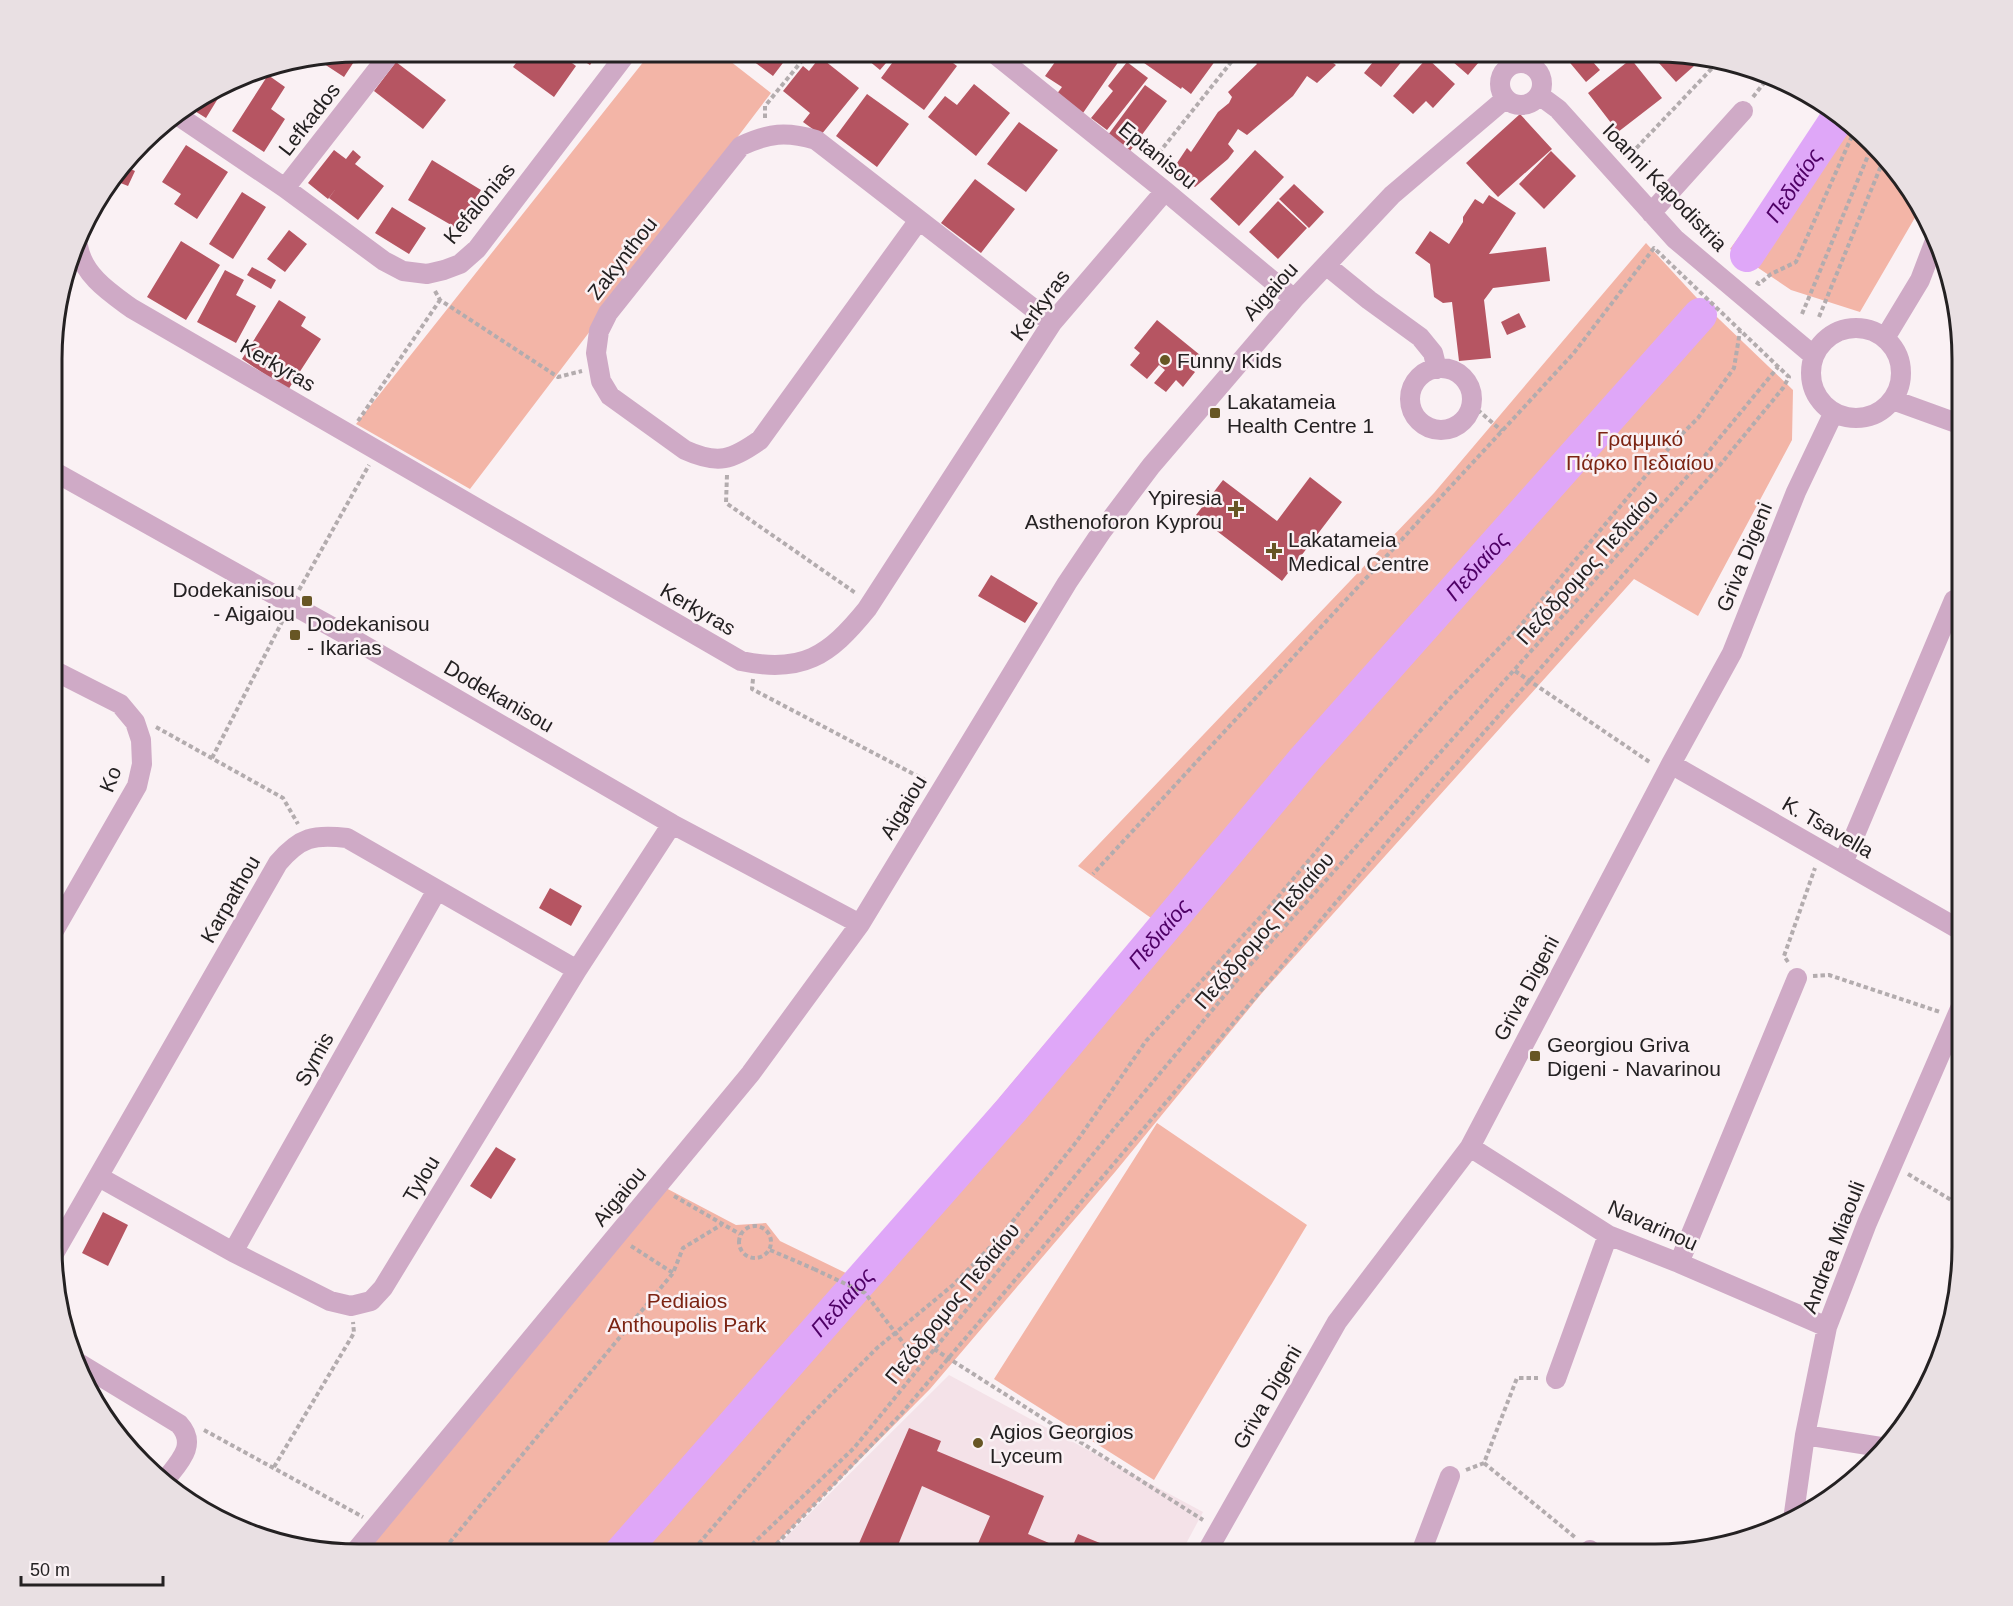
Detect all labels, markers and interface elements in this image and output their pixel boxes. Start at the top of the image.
street label: Lefkados [274,78,344,160]
street label: Eptanisou [1114,117,1202,193]
street label: Ioanni Kapodistria [1598,119,1732,256]
water label: Πεδιαίος [1760,143,1827,227]
street label: Kefalonias [439,158,519,248]
street label: Zakynthou [583,212,661,304]
street label: Aigaiou [1238,257,1302,325]
street label: Kerkyras [1006,265,1074,345]
street label: Kerkyras [236,334,320,396]
place label: Funny Kids [1177,349,1282,372]
marker: Funny Kids [1158,353,1172,367]
place label: Lakatameia Health Centre 1 [1227,390,1374,437]
marker: Lakatameia Health Centre 1 [1208,406,1222,420]
park label: Γραμμικό Πάρκο Πεδιαίου [1566,427,1714,474]
street label: Πεζόδρομος Πεδιαίου [1512,485,1662,649]
place label: Ypiresia Asthenoforon Kyprou [1025,486,1222,533]
street label: Griva Digeni [1712,499,1776,615]
marker: Ypiresia Asthenoforon Kyprou [1227,500,1245,518]
water label: Πεδιαίος [1440,526,1514,605]
place label: Lakatameia Medical Centre [1288,528,1429,575]
marker: Lakatameia Medical Centre [1265,542,1283,560]
place label: Dodekanisou - Aigaiou [172,578,295,625]
street label: Kerkyras [656,578,740,640]
marker: Dodekanisou - Aigaiou [300,594,314,608]
place label: Dodekanisou - Ikarias [307,612,430,659]
marker: Dodekanisou - Ikarias [288,628,302,642]
street label: Dodekanisou [440,655,558,737]
street label: Ko [95,763,125,795]
street label: Aigaiou [875,771,931,843]
street label: K. Tsavella [1778,792,1878,862]
street label: Πεζόδρομος Πεδιαίου [1190,847,1338,1013]
street label: Karpathou [196,851,264,947]
water label: Πεδιαίος [1123,893,1195,973]
street label: Griva Digeni [1489,932,1563,1044]
street label: Symis [290,1028,338,1090]
place label: Georgiou Griva Digeni - Navarinou [1547,1033,1721,1080]
marker: Georgiou Griva Digeni - Navarinou [1528,1049,1542,1063]
street label: Tylou [398,1152,444,1206]
street label: Aigaiou [588,1162,650,1230]
street label: Andrea Miaouli [1797,1177,1869,1317]
street label: Navarinou [1605,1195,1701,1255]
street label: Πεζόδρομος Πεδιαίου [880,1218,1024,1388]
water label: Πεδιαίος [805,1262,879,1341]
park label: Pediaios Anthoupolis Park [608,1289,767,1336]
street label: Griva Digeni [1228,1341,1306,1453]
place label: Agios Georgios Lyceum [990,1420,1134,1467]
marker: Agios Georgios Lyceum [971,1436,985,1450]
scale bar [21,1549,164,1587]
text: 50 m [30,1560,70,1580]

